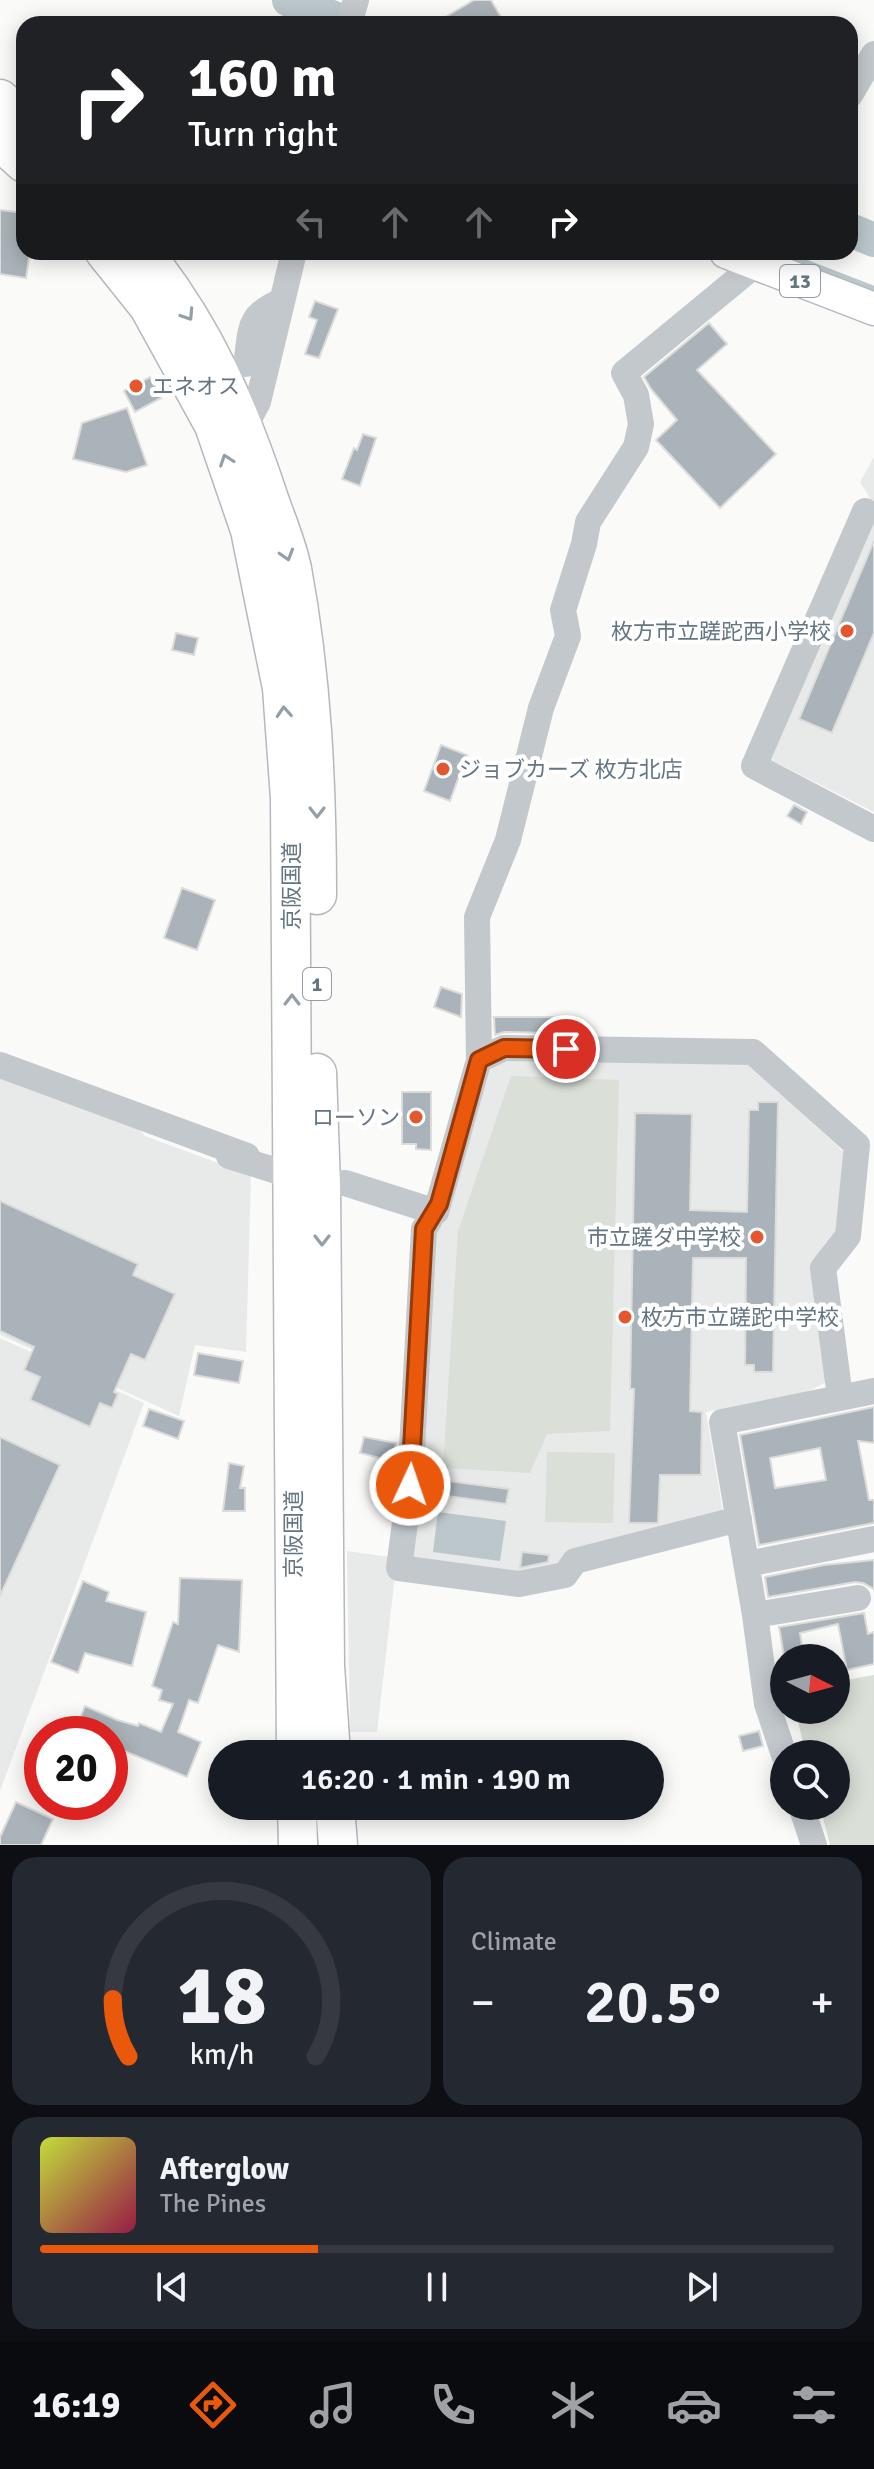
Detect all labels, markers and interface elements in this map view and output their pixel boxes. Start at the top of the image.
text: 160 m [188,43,336,112]
icon: right [56,48,160,152]
text: Turn right [188,112,338,157]
icon: left [289,200,333,244]
icon: ahead [373,200,417,244]
icon: ahead [457,200,501,244]
icon: right [541,200,585,244]
road number: 13 [780,265,820,297]
one-way arrow [179,306,194,321]
place label: エネオス [152,373,240,400]
marker: エネオス [127,377,145,395]
one-way arrow [219,454,235,468]
one-way arrow [278,547,294,561]
place label: 枚方市立蹉跎西小学校 [611,618,831,645]
marker: 枚方市立蹉跎西小学校 [838,622,856,640]
one-way arrow [276,706,293,719]
place label: ジョブカーズ 枚方北店 [459,756,683,783]
marker: ジョブカーズ 枚方北店 [434,760,452,778]
one-way arrow [308,806,326,819]
street label: 京阪国道 [278,842,305,930]
road number: 1 [303,968,331,1000]
one-way arrow [283,993,301,1006]
pin [532,1015,600,1083]
icon: arrive [544,1027,588,1071]
place label: ローソン [312,1104,400,1131]
marker: ローソン [407,1108,425,1126]
place label: 市立蹉ダ中学校 [587,1224,741,1251]
marker: 市立蹉ダ中学校 [748,1228,766,1246]
one-way arrow [313,1234,331,1247]
place label: 枚方市立蹉跎中学校 [641,1304,839,1331]
marker: 枚方市立蹉跎中学校 [616,1308,634,1326]
position arrow [368,1443,452,1527]
street label: 京阪国道 [280,1490,307,1578]
north arrow [770,1644,850,1724]
map controls [770,1644,850,1820]
speed limit sign: 20 [24,1716,128,1820]
button: search [770,1740,850,1820]
text: 16:20 · 1 min · 190 m [301,1761,571,1798]
text: Climate [471,1926,557,1958]
text: 18 [177,1945,266,2047]
text: 20.5° [584,1966,721,2040]
text: − [471,1976,495,2030]
text: + [810,1976,834,2030]
text: km/h [189,2037,254,2072]
text: Afterglow [160,2151,289,2188]
text: The Pines [160,2188,266,2220]
icon: previous [150,2265,194,2309]
icon: pause [415,2265,459,2309]
icon: next [680,2265,724,2309]
icon: directions [185,2377,241,2433]
icon: music [305,2377,361,2433]
icon: phone [425,2377,481,2433]
icon: climate [545,2377,601,2433]
icon: car [666,2377,722,2433]
icon: filters [786,2377,842,2433]
text: 16:19 [32,2383,120,2428]

